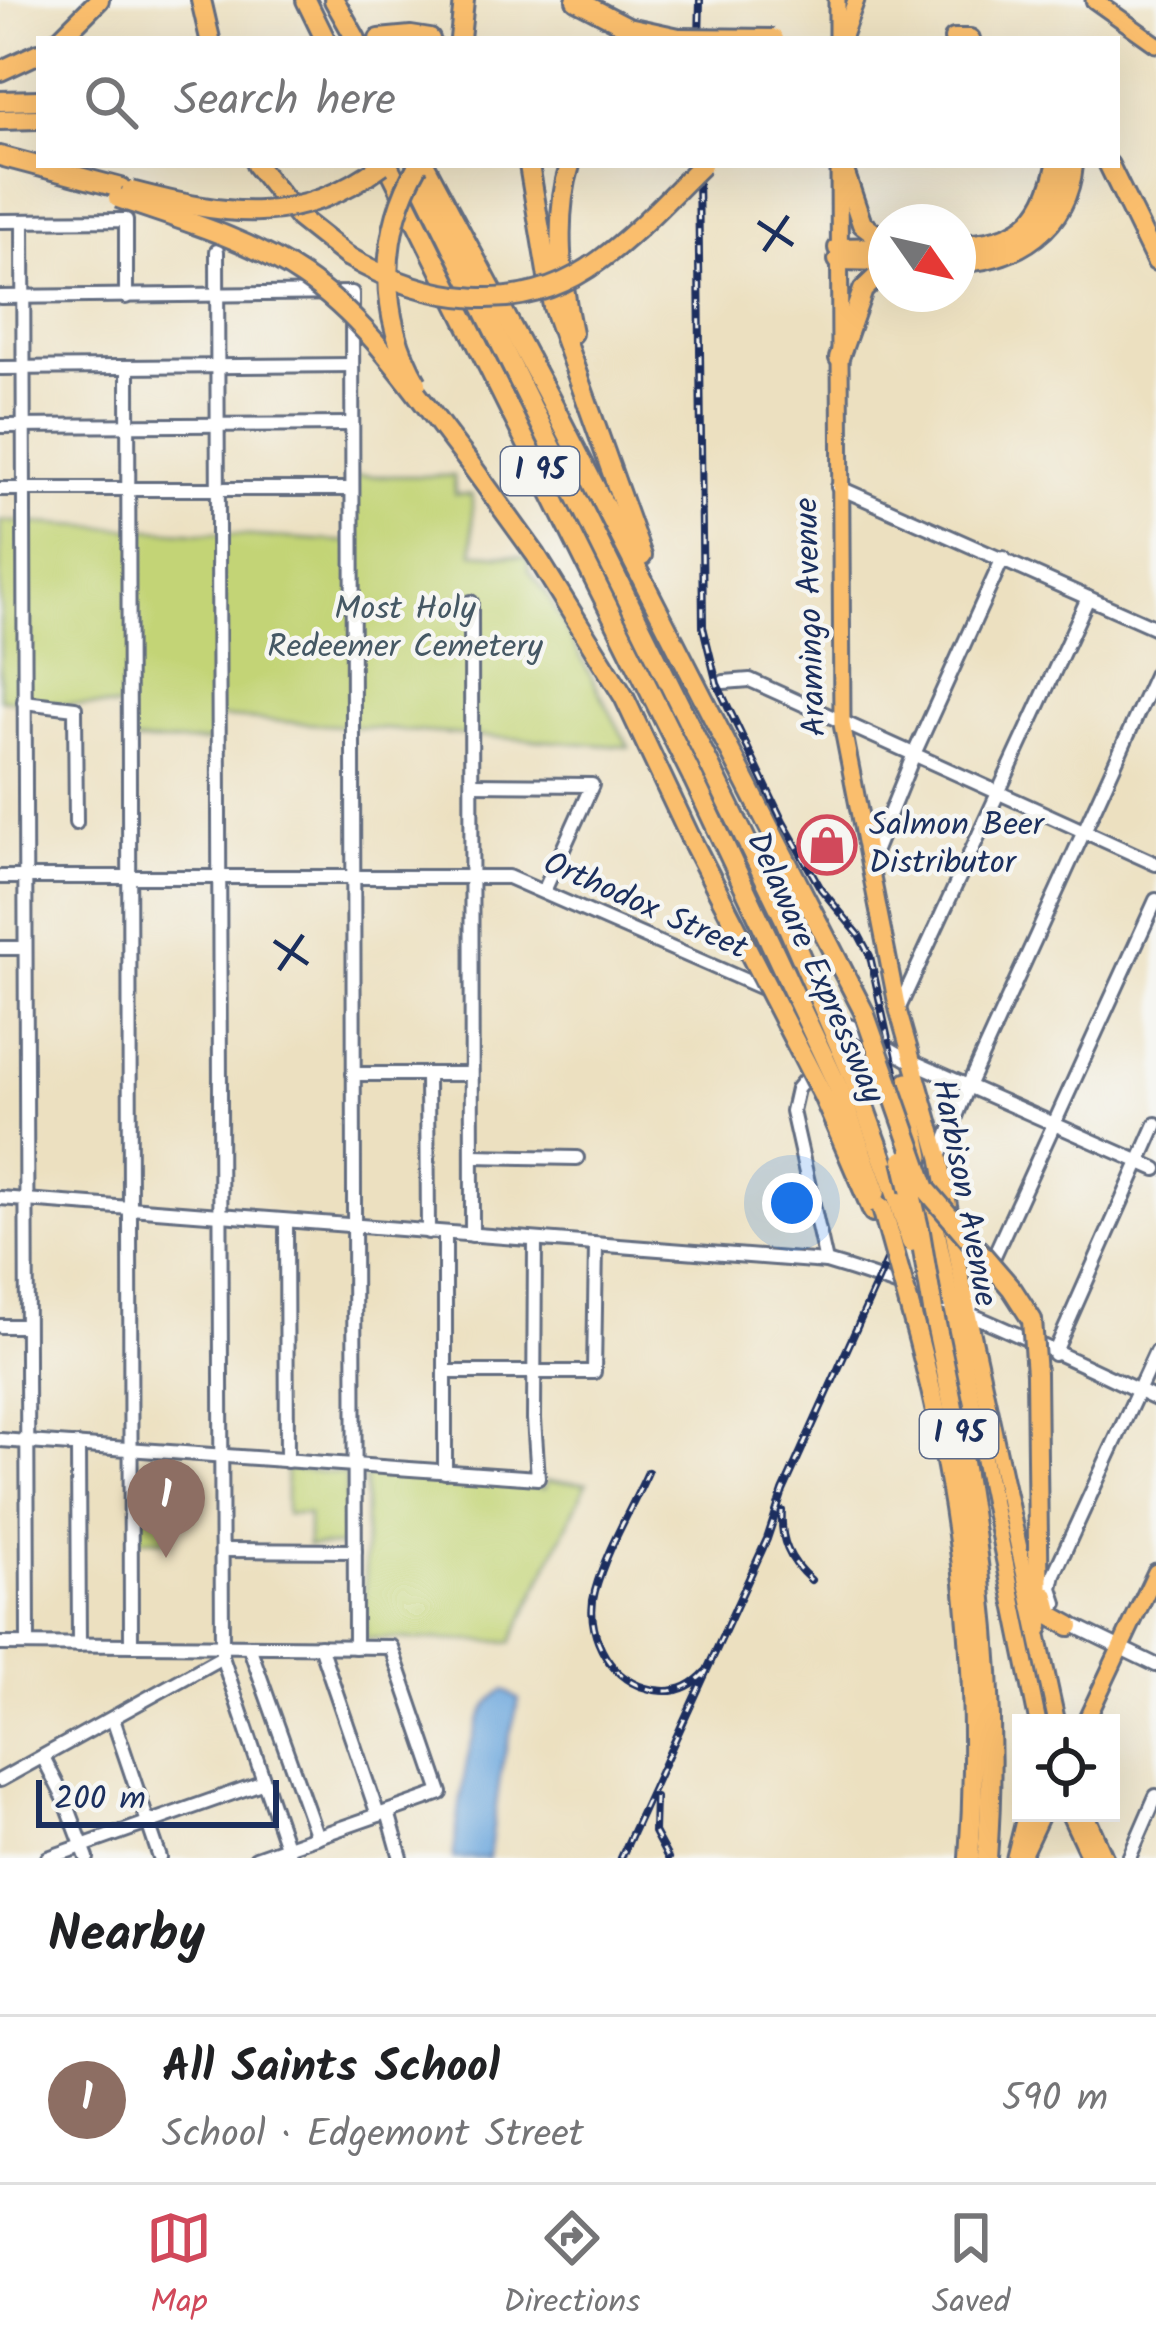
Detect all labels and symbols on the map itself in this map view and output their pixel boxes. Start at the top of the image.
north arrow [868,204,976,312]
road number: I 95 [501,447,579,495]
street label: Aramingo Avenue [781,496,843,737]
park label: Most Holy Redeemer Cemetery [267,584,543,675]
place label: Salmon Beer Distributor [869,800,1046,891]
shop icon: Salmon Beer Distributor [796,814,858,876]
street label: Delaware Expressway [730,824,898,1113]
street label: Orthodox Street [534,838,757,976]
street label: Harbison Avenue [915,1075,1011,1311]
your location [762,1173,822,1233]
road number: I 95 [920,1410,998,1458]
pin: 1 [127,1459,205,1558]
scale bar [36,1774,279,1827]

